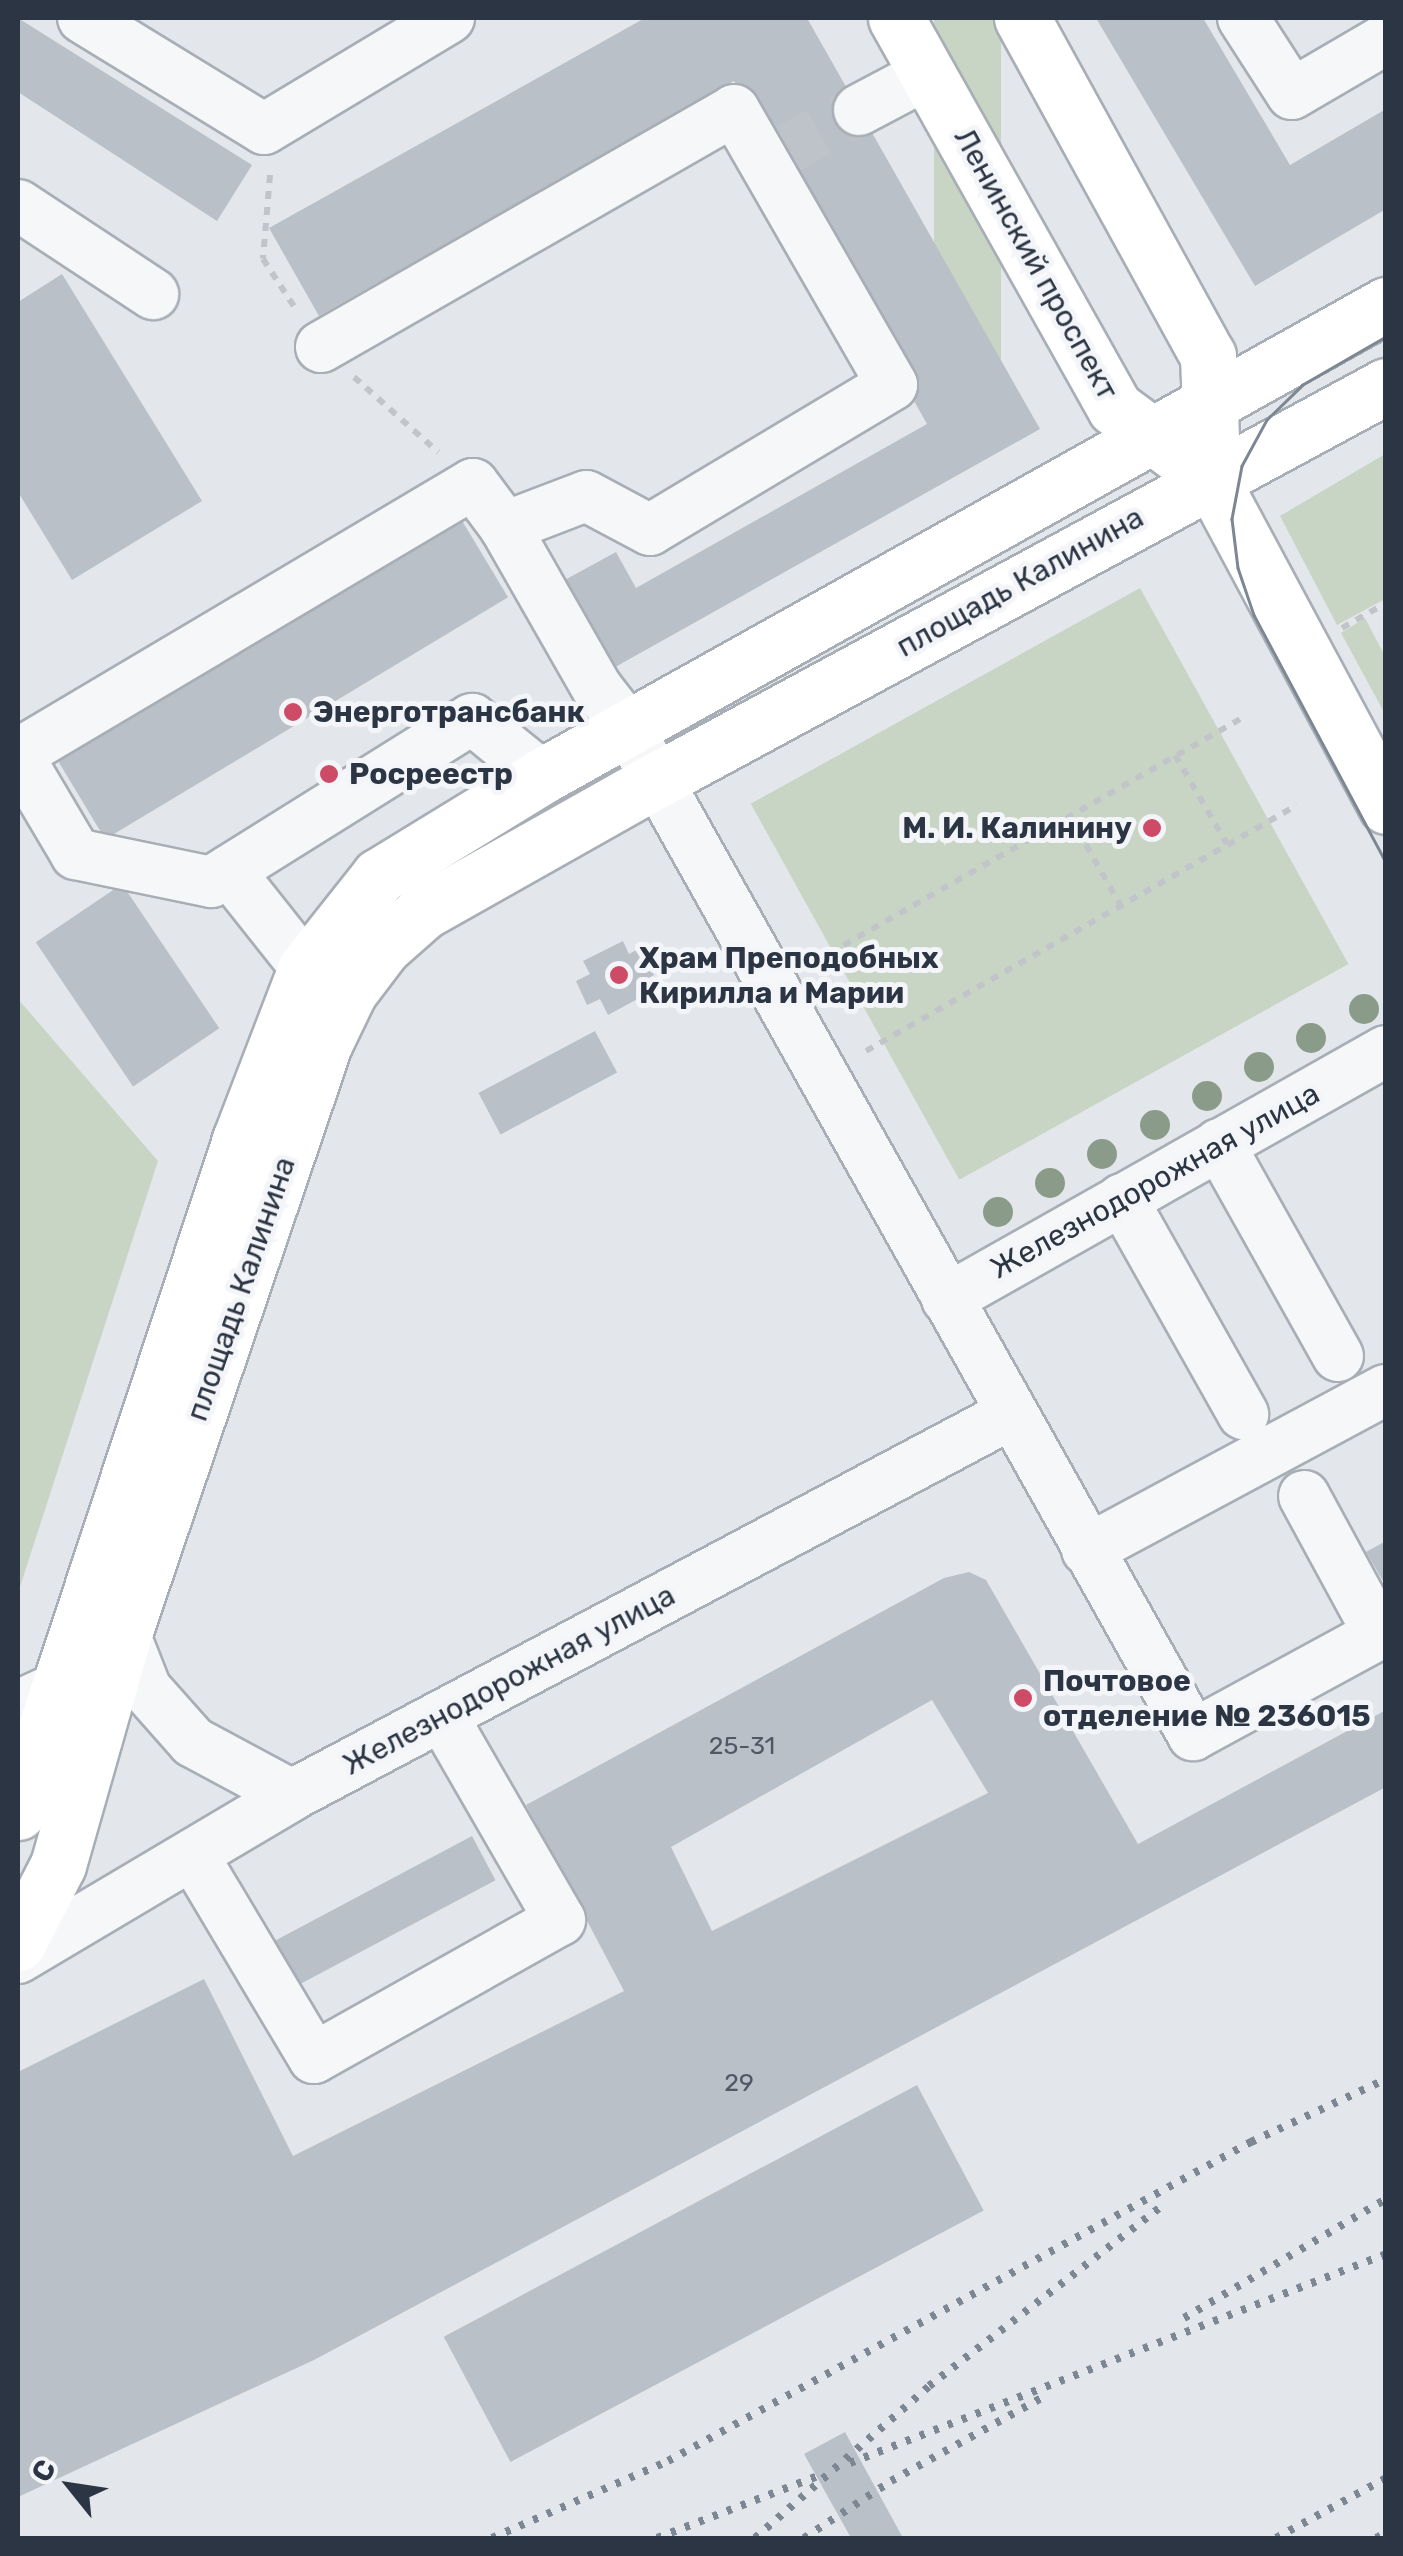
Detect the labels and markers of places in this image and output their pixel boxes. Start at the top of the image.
place label: Энерготрансбанк [313,694,585,730]
marker: Энерготрансбанк [282,701,304,723]
place label: Росреестр [349,756,513,792]
marker: Росреестр [318,763,340,785]
place label: М. И. Калинину [902,810,1132,846]
marker: М. И. Калинину [1141,817,1163,839]
place label: Храм Преподобных Кирилла и Марии [639,940,939,1010]
marker: Храм Преподобных Кирилла и Марии [608,964,630,986]
place label: Почтовое отделение № 236015 [1043,1663,1371,1734]
marker: Почтовое отделение № 236015 [1012,1687,1034,1709]

